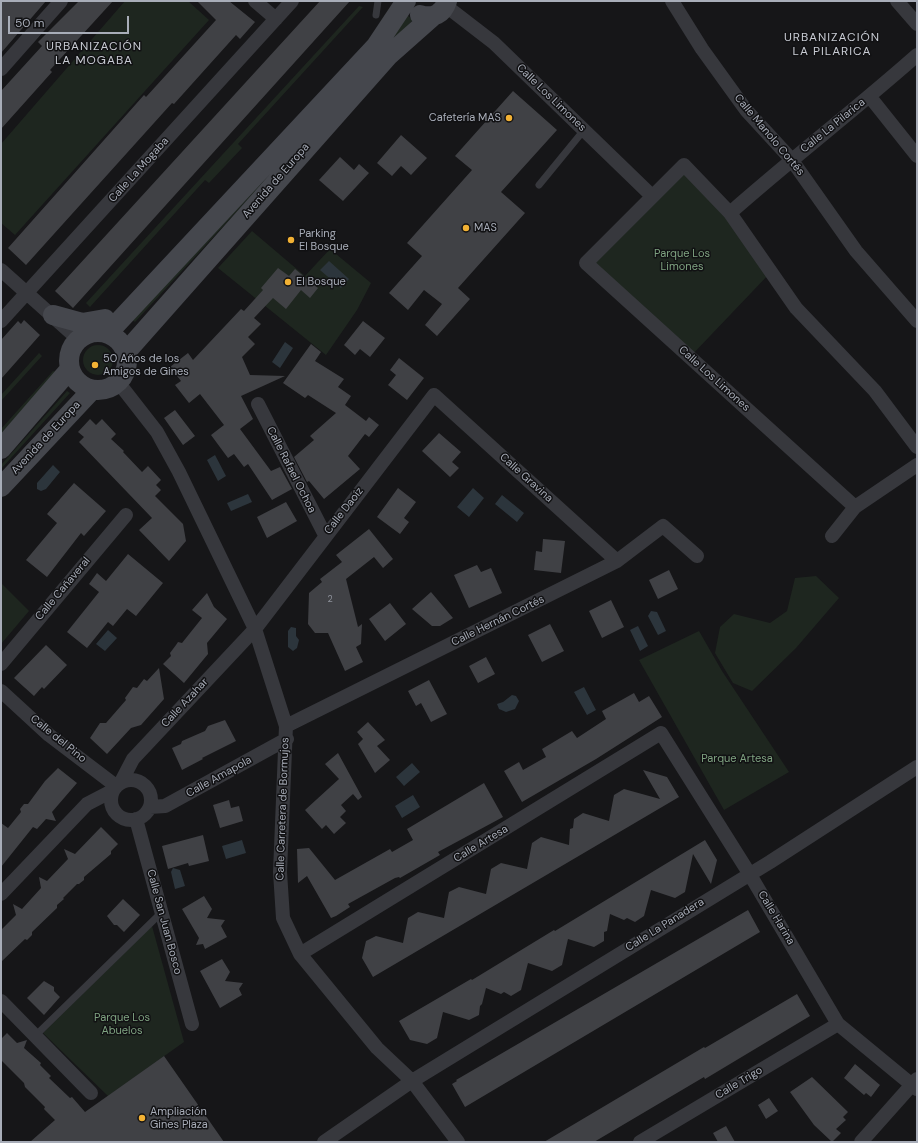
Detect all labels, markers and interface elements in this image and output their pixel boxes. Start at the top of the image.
scale bar [10,8,131,34]
text: 50 m [15,15,44,31]
district label: URBANIZACIÓN LA PILARICA [784,31,880,59]
district label: URBANIZACIÓN LA MOGABA [46,40,142,68]
street label: Calle Los Limones [514,62,588,134]
street label: Calle Manolo Cortés [731,92,807,178]
street label: Calle La Pilarica [798,96,868,156]
place label: Cafetería MAS [429,111,501,125]
marker: Cafetería MAS [504,113,514,123]
street label: Calle La Mogaba [106,135,172,205]
street label: Avenida de Europa [240,141,312,221]
place label: MAS [474,221,497,235]
marker: MAS [461,223,471,233]
place label: Parking El Bosque [299,227,349,253]
marker: Parking El Bosque [286,235,296,245]
park label: Parque Los Limones [654,247,710,273]
place label: El Bosque [296,275,346,289]
marker: El Bosque [283,277,293,287]
street label: Calle Los Limones [676,344,752,414]
place label: 50 Años de los Amigos de Gines [103,352,189,378]
marker: 50 Años de los Amigos de Gines [90,360,100,370]
street label: Avenida de Europa [9,399,83,477]
street label: Calle Rafael Ochoa [264,425,318,515]
street label: Calle Gravina [497,451,555,505]
street label: Calle Daoíz [322,485,366,537]
street label: Calle Cañaveral [33,555,93,623]
street label: Calle Hernán Cortés [449,593,547,649]
house number: 2 [327,595,333,605]
street label: Calle Azahar [159,676,211,730]
street label: Calle del Pino [27,712,89,766]
street label: Calle Carretera de Bormujos [274,737,292,881]
park label: Parque Artesa [701,752,773,766]
street label: Calle Amapola [184,754,254,800]
street label: Calle Artesa [451,823,511,865]
street label: Calle San Juan Bosco [144,868,184,976]
street label: Calle Harina [755,889,797,947]
street label: Calle La Panadera [623,895,707,955]
park label: Parque Los Abuelos [94,1011,150,1037]
street label: Calle Trigo [713,1064,765,1102]
place label: Ampliación Gines Plaza [150,1105,208,1131]
marker: Ampliación Gines Plaza [137,1113,147,1123]

